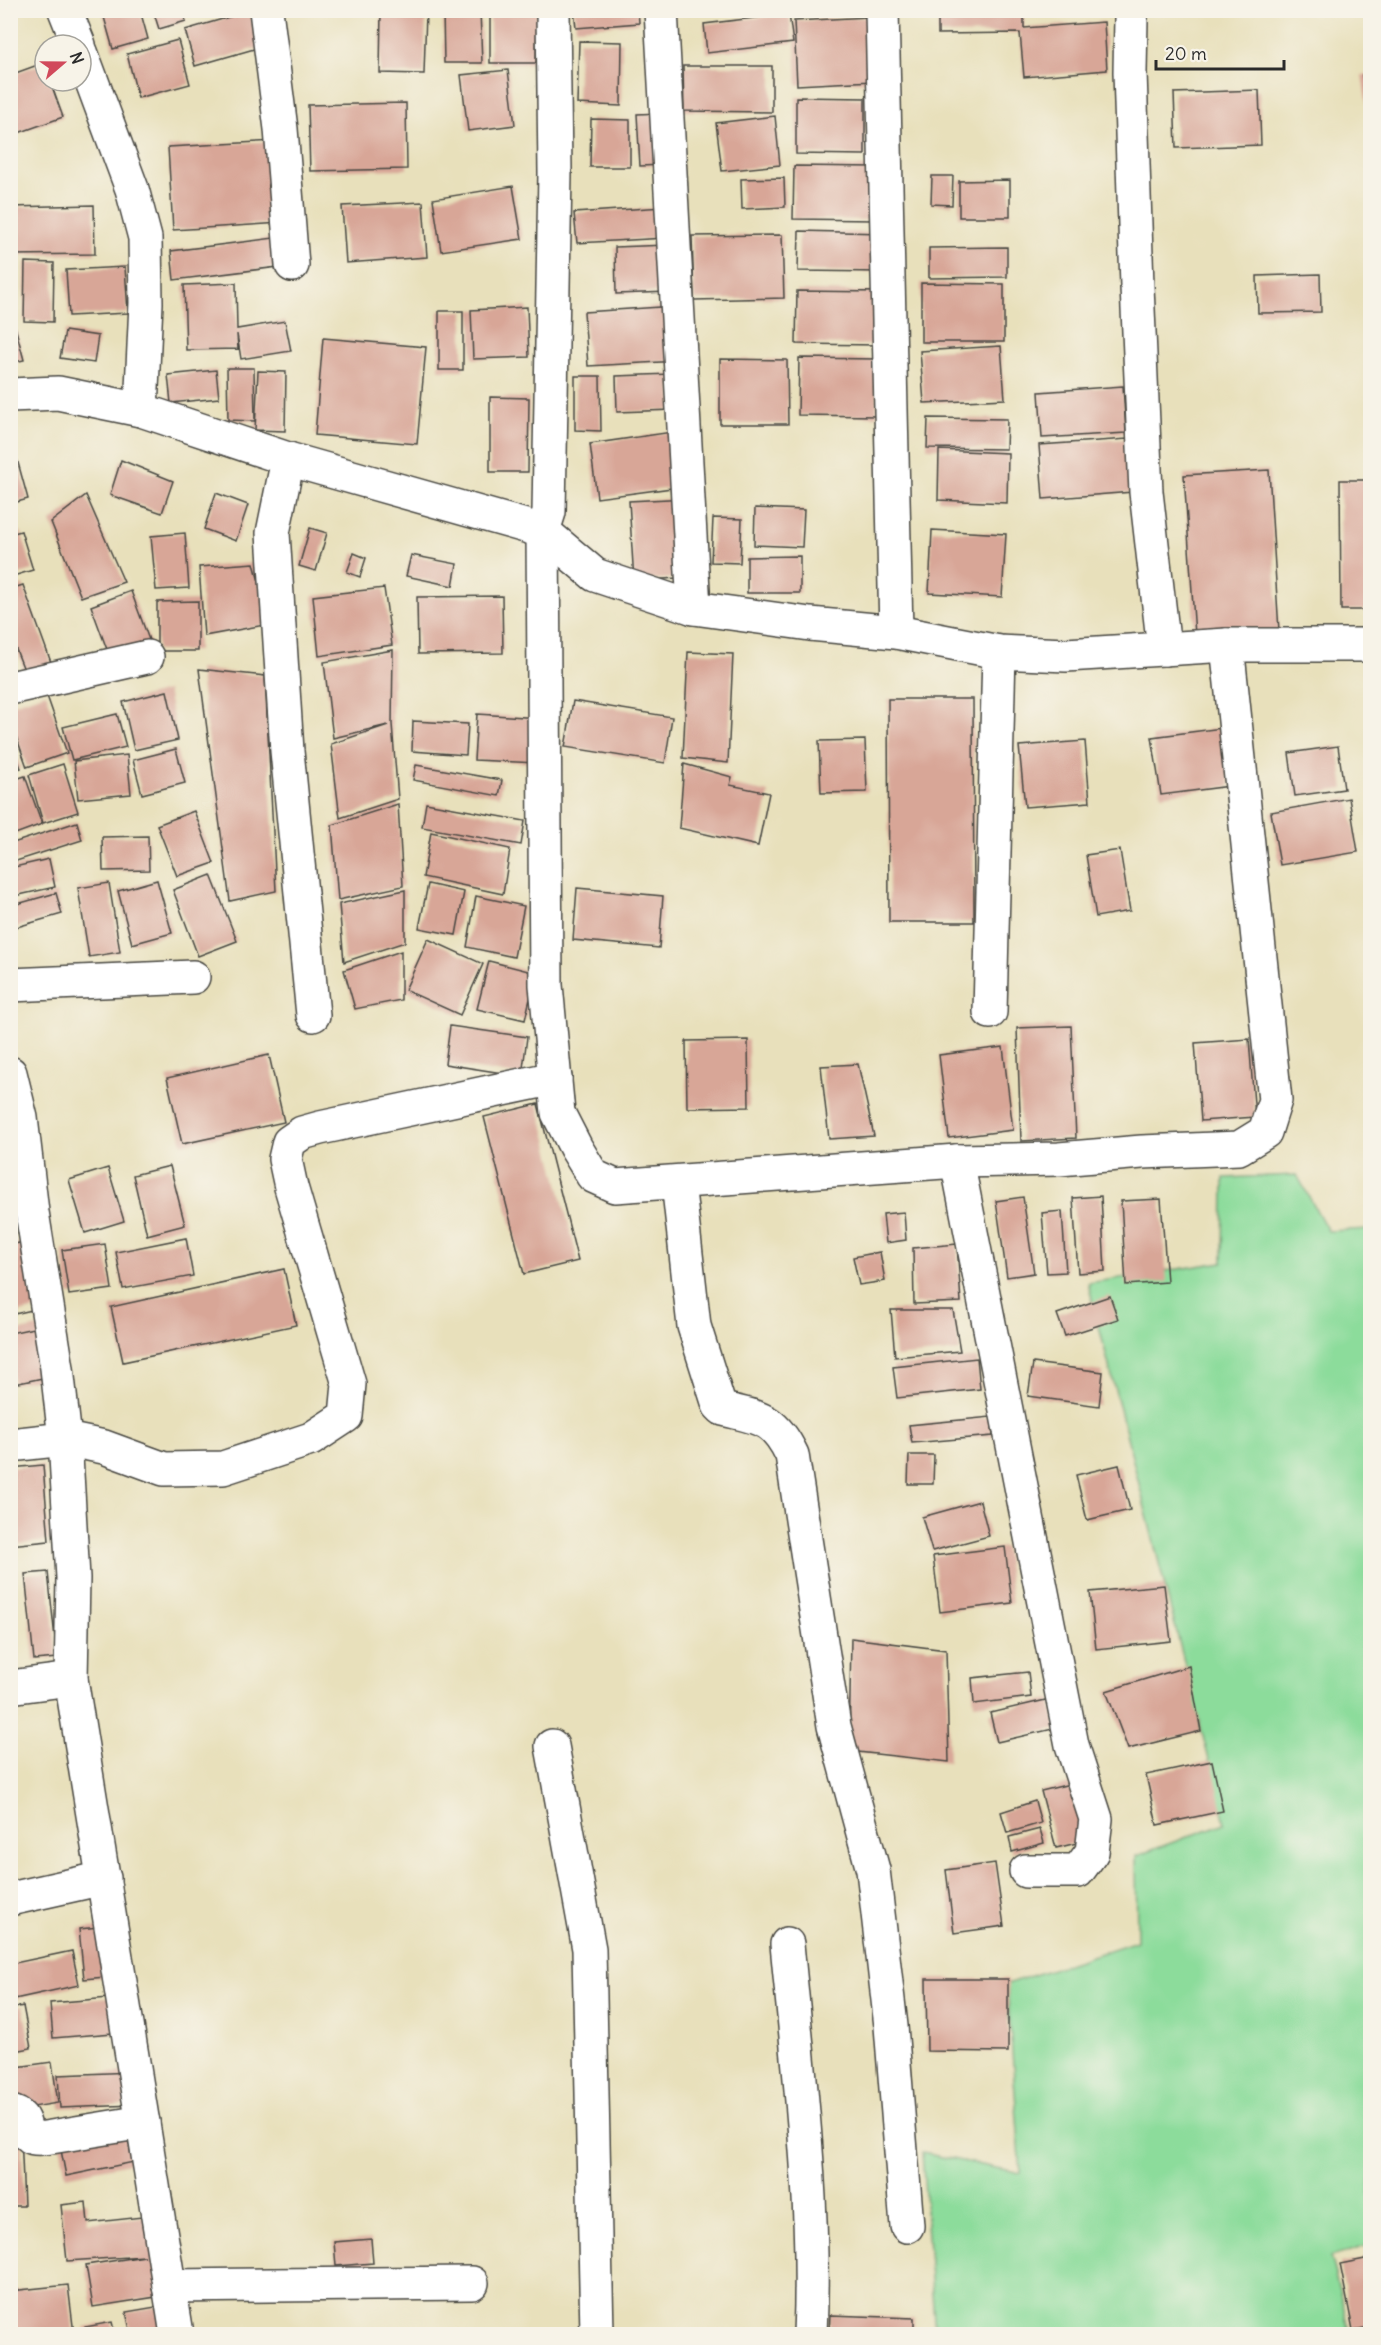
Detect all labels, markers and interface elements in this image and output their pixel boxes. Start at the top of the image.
north arrow [33,33,93,93]
scale bar [1156,33,1284,71]
text: 20 m [1165,42,1207,65]
text: N [66,49,88,66]

